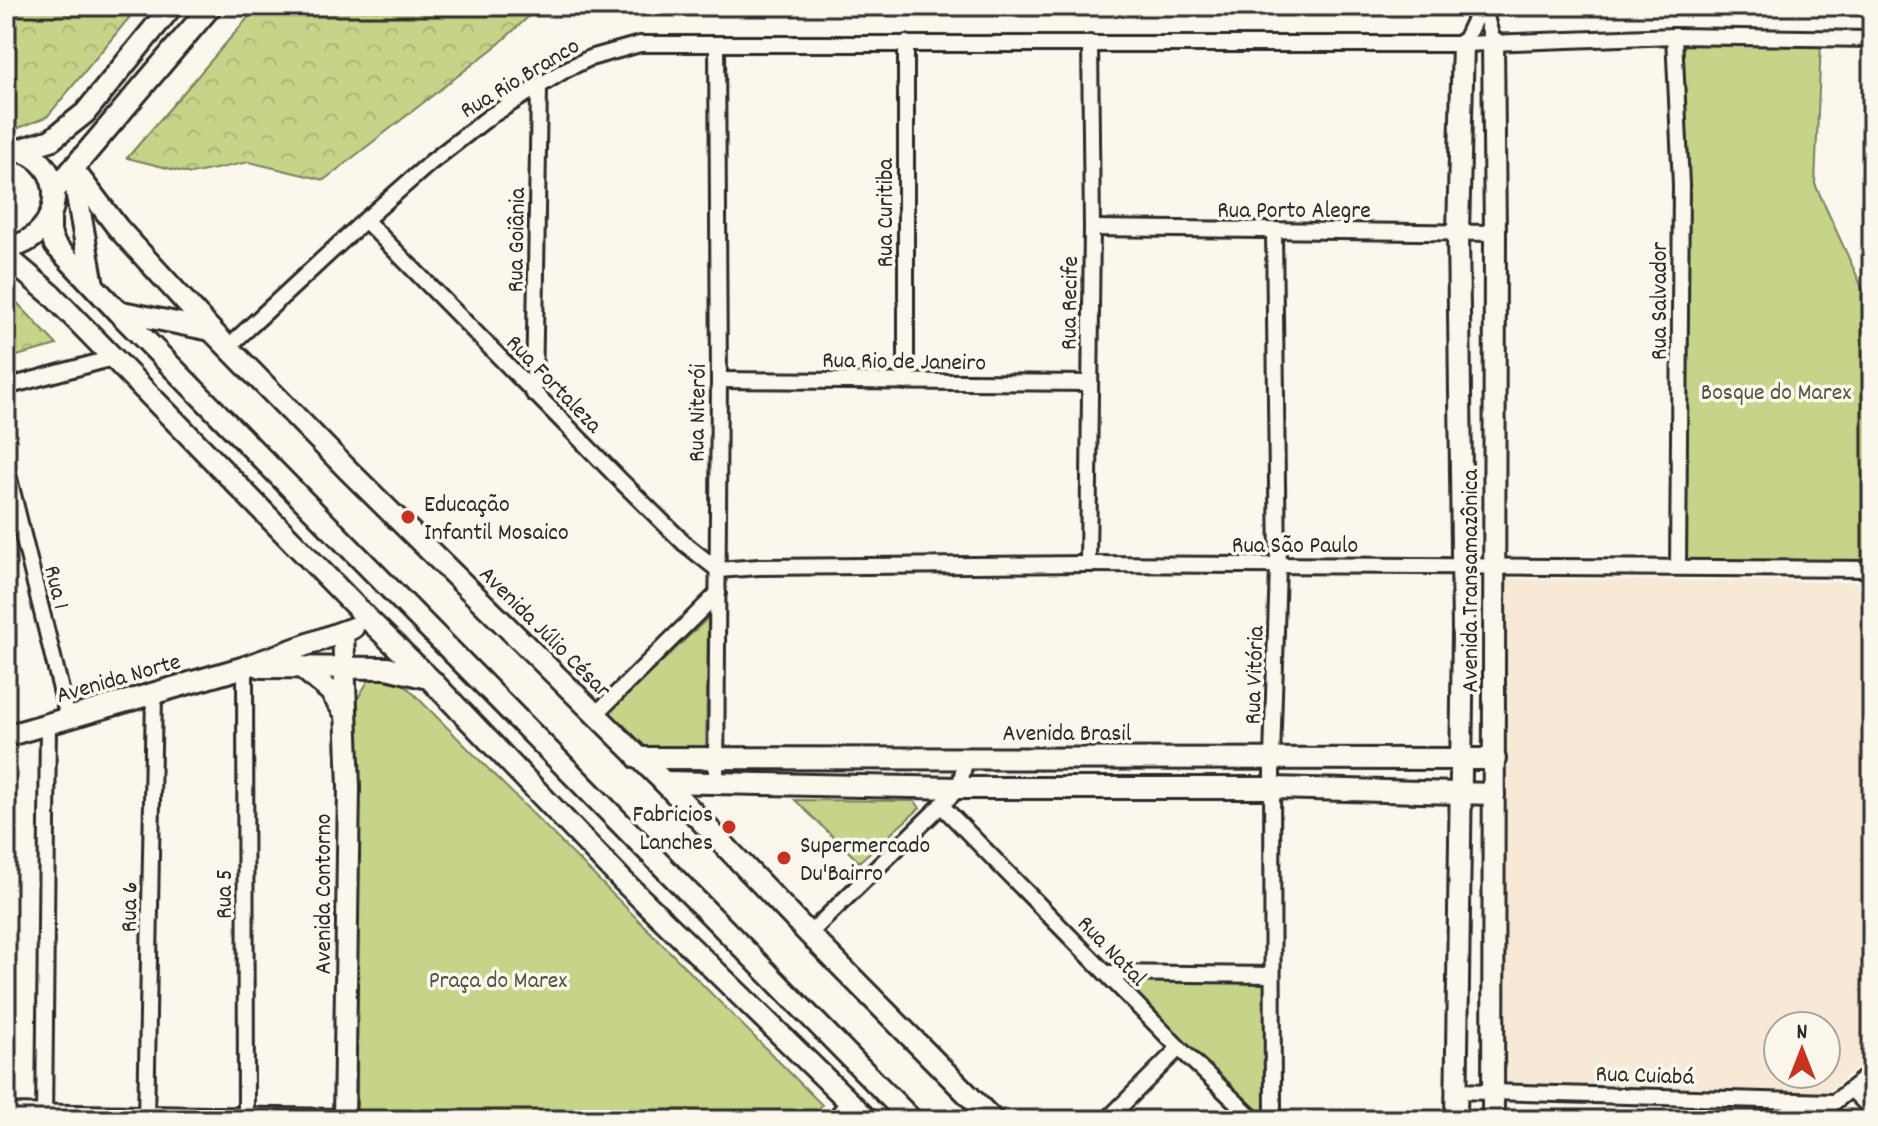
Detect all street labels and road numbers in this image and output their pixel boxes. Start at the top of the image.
street label: Rua Rio Branco [454,30,587,129]
street label: Rua Curitiba [870,158,904,268]
street label: Rua Goiânia [500,187,536,293]
street label: Rua Porto Alegre [1217,195,1371,229]
street label: Rua Salvador [1644,242,1678,360]
street label: Rua Recife [1053,256,1089,350]
street label: Rua Fortaleza [497,328,609,443]
street label: Rua Rio de Janeiro [822,345,986,381]
street label: Rua Niterói [681,364,717,463]
street label: Avenida Transamazônica [1455,469,1489,693]
street label: Rua São Paulo [1232,530,1358,564]
street label: Avenida Júlio César [470,559,618,707]
street label: Rua 1 [33,562,77,613]
street label: Rua Vitória [1237,624,1275,725]
street label: Avenida Norte [53,646,185,714]
street label: Avenida Brasil [1003,718,1132,752]
street label: Avenida Contorno [308,814,342,975]
street label: Rua 5 [209,869,243,919]
street label: Rua 6 [114,881,148,933]
street label: Rua Natal [1068,909,1154,996]
street label: Rua Cuiabá [1595,1058,1695,1096]

